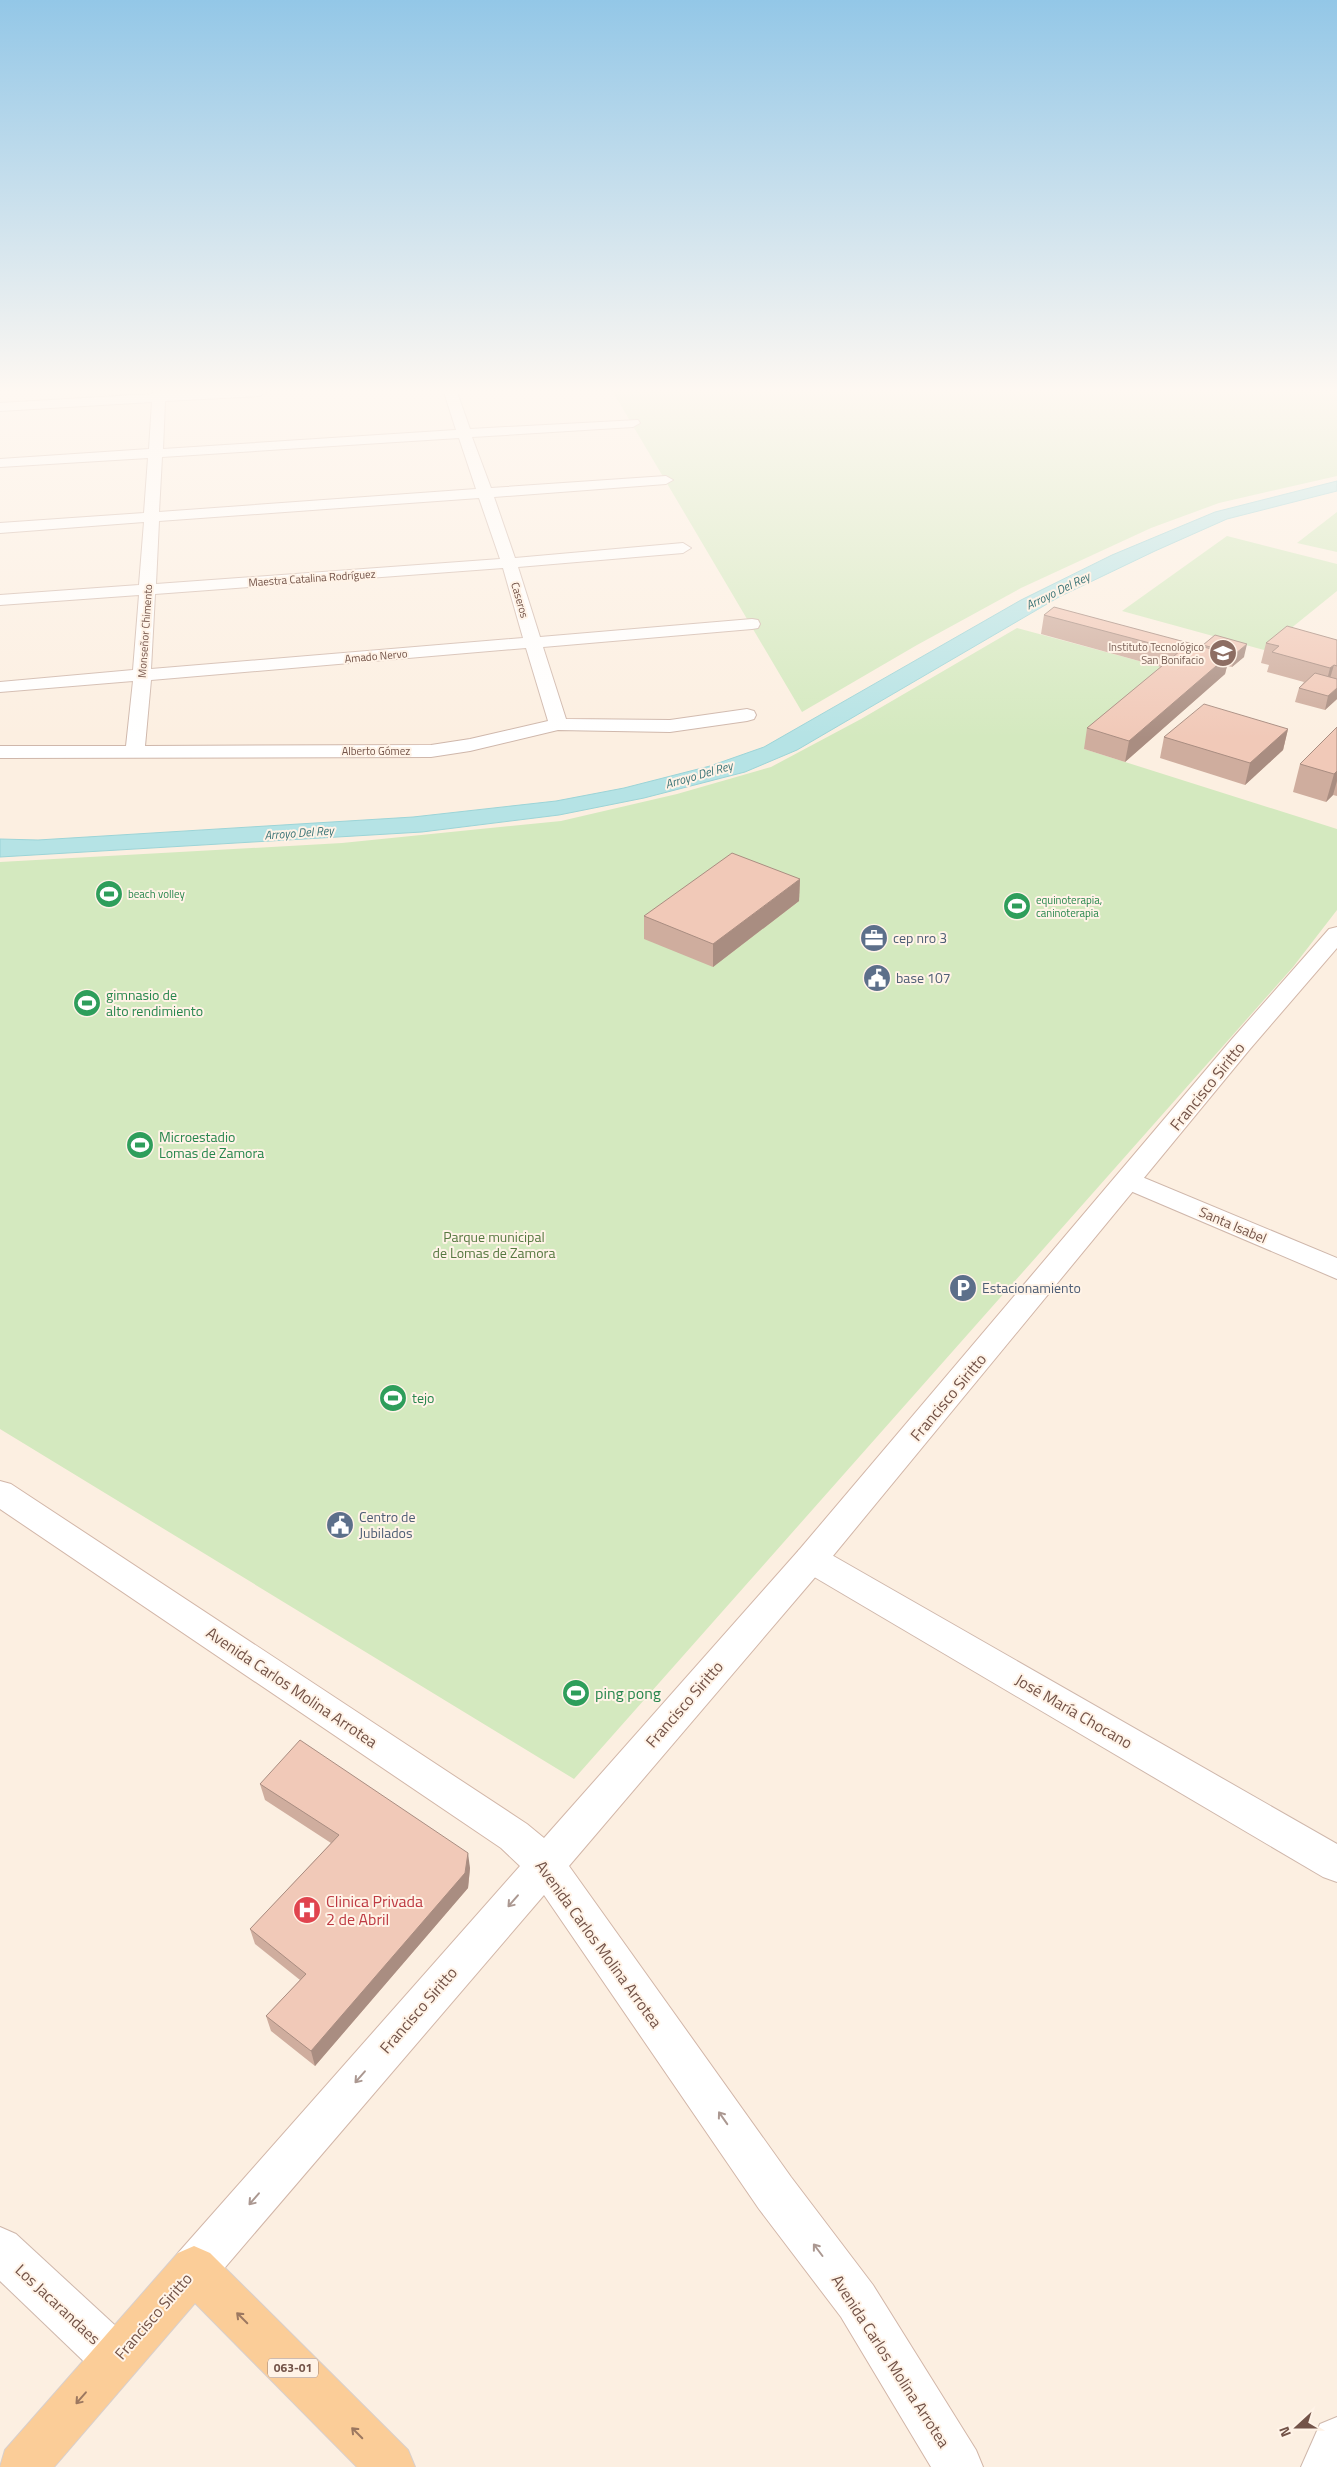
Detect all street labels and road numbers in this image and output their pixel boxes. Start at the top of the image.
street label: Maestra Catalina Rodríguez [248,566,376,590]
street label: Caseros [507,580,533,620]
street label: Monseñor Chimento [134,583,156,678]
street label: Amado Nervo [344,645,408,667]
street label: Alberto Gómez [342,743,410,759]
street label: Francisco Siritto [1164,1037,1250,1135]
street label: Santa Isabel [1196,1201,1270,1248]
street label: Francisco Siritto [904,1348,992,1446]
street label: Avenida Carlos Molina Arrotea [202,1621,382,1753]
street label: Francisco Siritto [640,1655,728,1753]
street label: José María Chocano [1011,1668,1137,1754]
street label: Avenida Carlos Molina Arrotea [530,1855,668,2033]
street label: Francisco Siritto [374,1961,462,2059]
street label: Los Jacarandaes [10,2258,106,2350]
street label: Francisco Siritto [109,2267,197,2365]
street label: Avenida Carlos Molina Arrotea [826,2270,956,2452]
road number: 063-01 [268,2358,318,2378]

